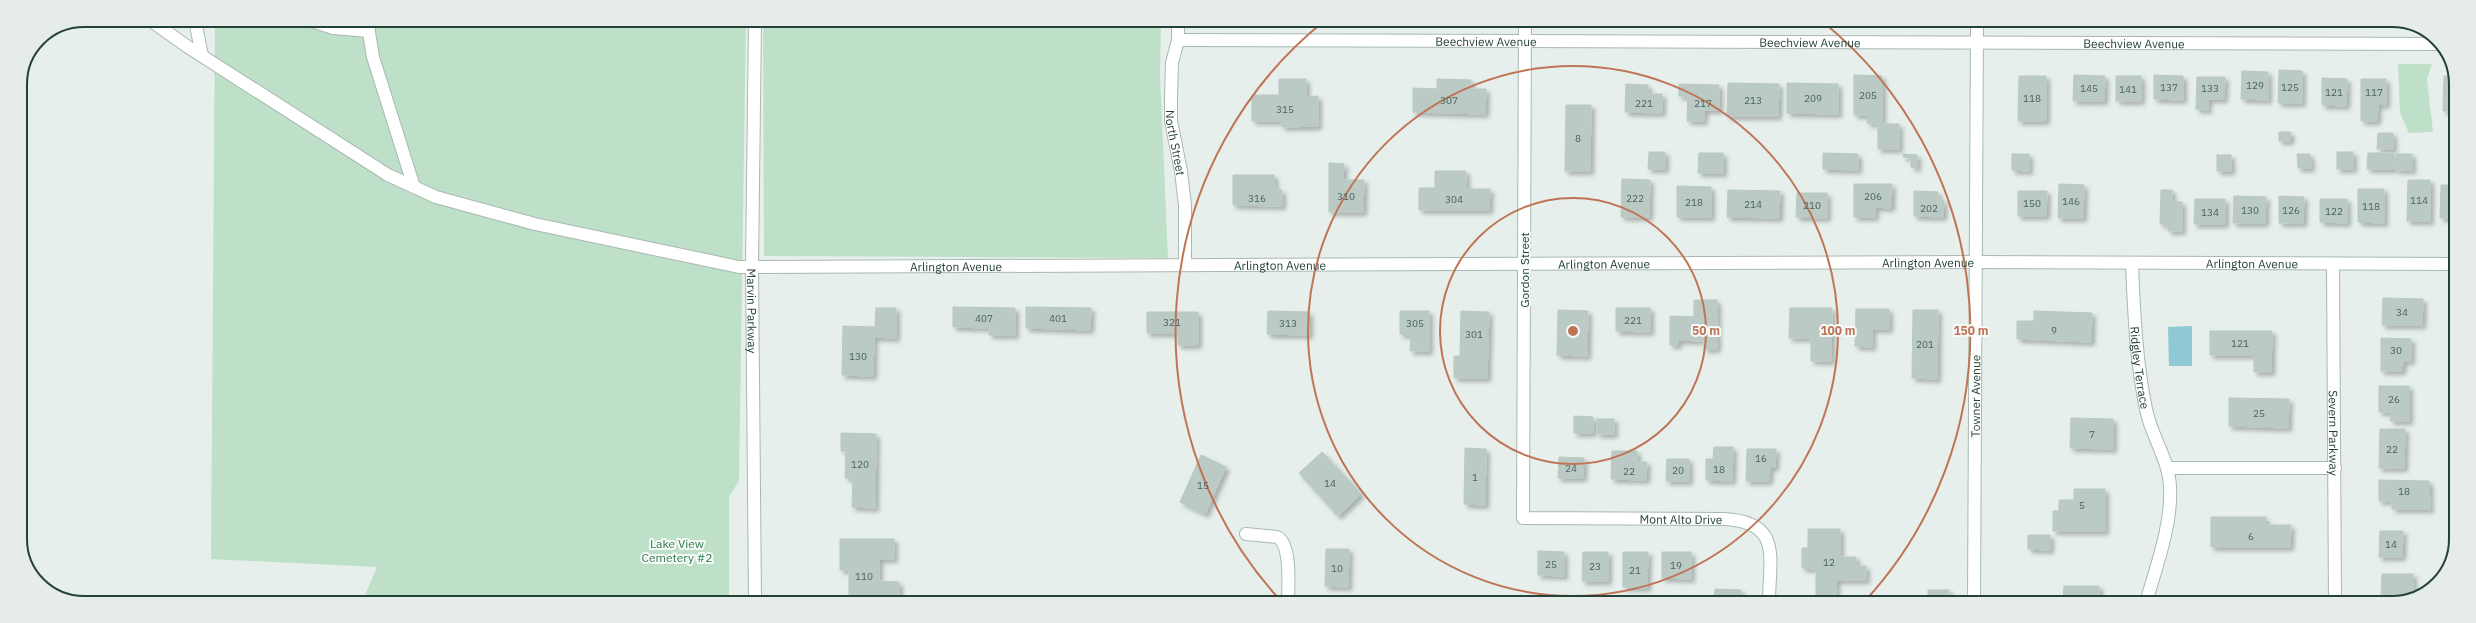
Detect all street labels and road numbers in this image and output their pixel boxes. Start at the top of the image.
street label: Beechview Avenue [1435,33,1537,49]
street label: Beechview Avenue [1759,34,1861,50]
street label: Beechview Avenue [2083,35,2185,51]
street label: North Street [1163,110,1189,176]
street label: Gordon Street [1517,232,1532,308]
street label: Arlington Avenue [1882,255,1975,270]
street label: Arlington Avenue [2206,255,2299,271]
street label: Arlington Avenue [1558,256,1651,271]
street label: Arlington Avenue [1234,257,1327,272]
street label: Arlington Avenue [910,258,1003,274]
street label: Marvin Parkway [745,268,760,354]
street label: Ridgley Terrace [2128,326,2153,411]
street label: Towner Avenue [1967,354,1983,437]
street label: Severn Parkway [2326,390,2342,476]
street label: Mont Alto Drive [1639,511,1723,526]

